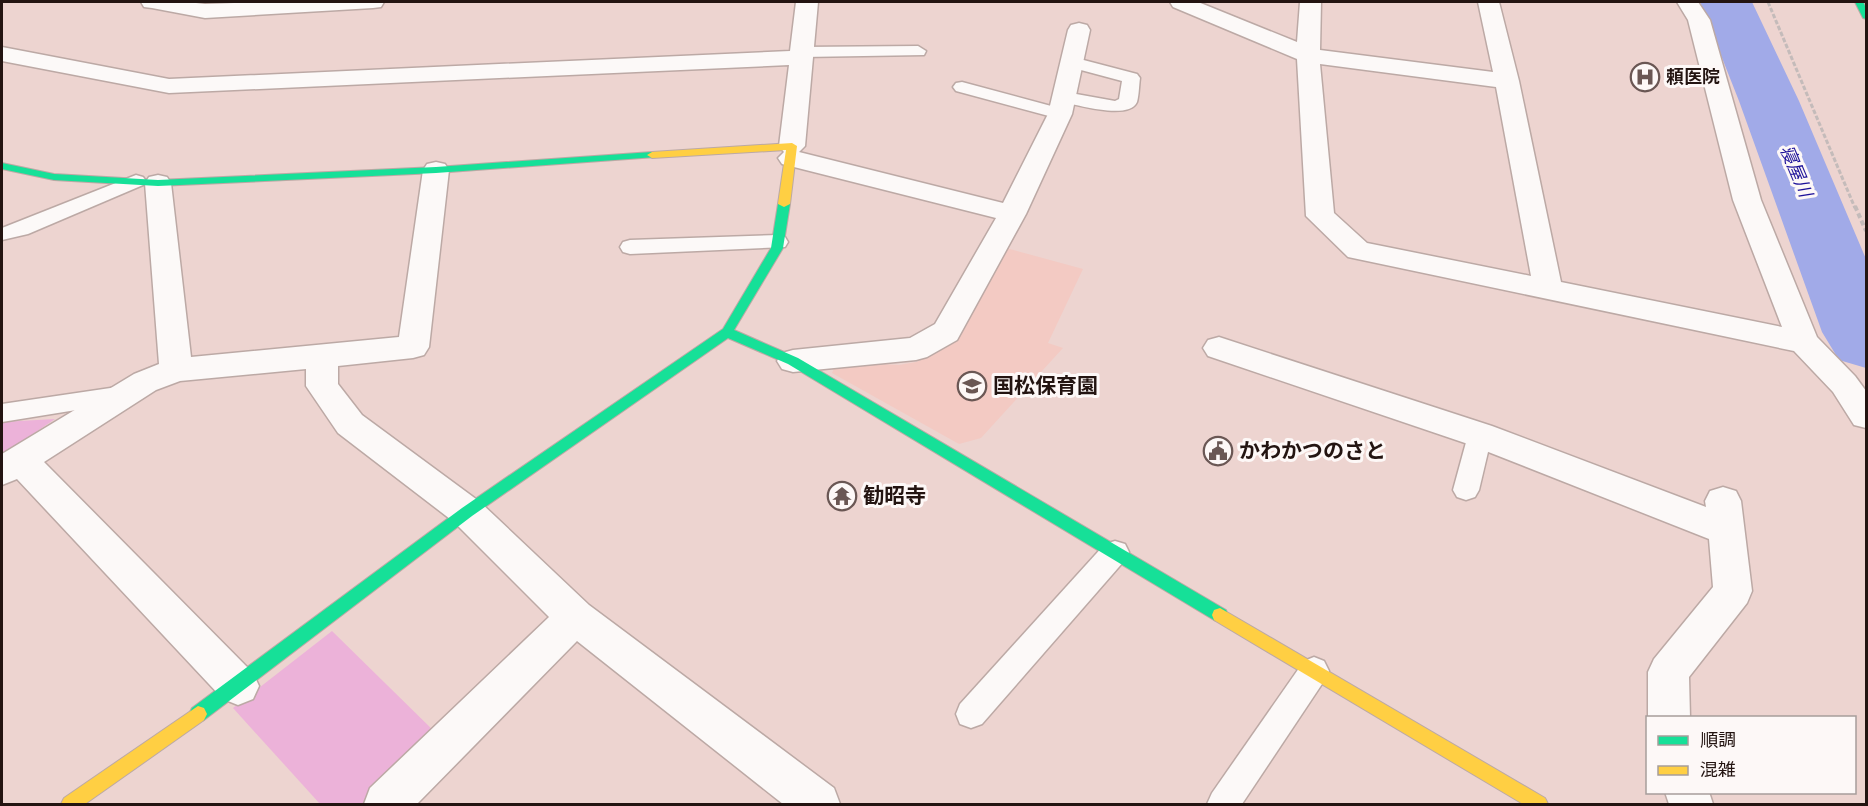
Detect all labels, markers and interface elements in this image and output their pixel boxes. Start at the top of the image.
hospital icon: 頼医院 [1629,61,1661,93]
place label: 頼医院 [1666,66,1720,87]
water label: 寝屋川 [1776,142,1817,202]
school or university icon: 国松保育園 [956,370,988,402]
place label: 国松保育園 [993,373,1098,398]
public building icon: かわかつのさと [1202,435,1234,467]
place label: かわかつのさと [1239,438,1386,463]
temple icon: 勧昭寺 [826,480,858,512]
place label: 勧昭寺 [863,483,926,508]
legend [1646,716,1856,794]
text: 順調 [1700,729,1736,750]
text: 混雑 [1700,759,1736,780]

